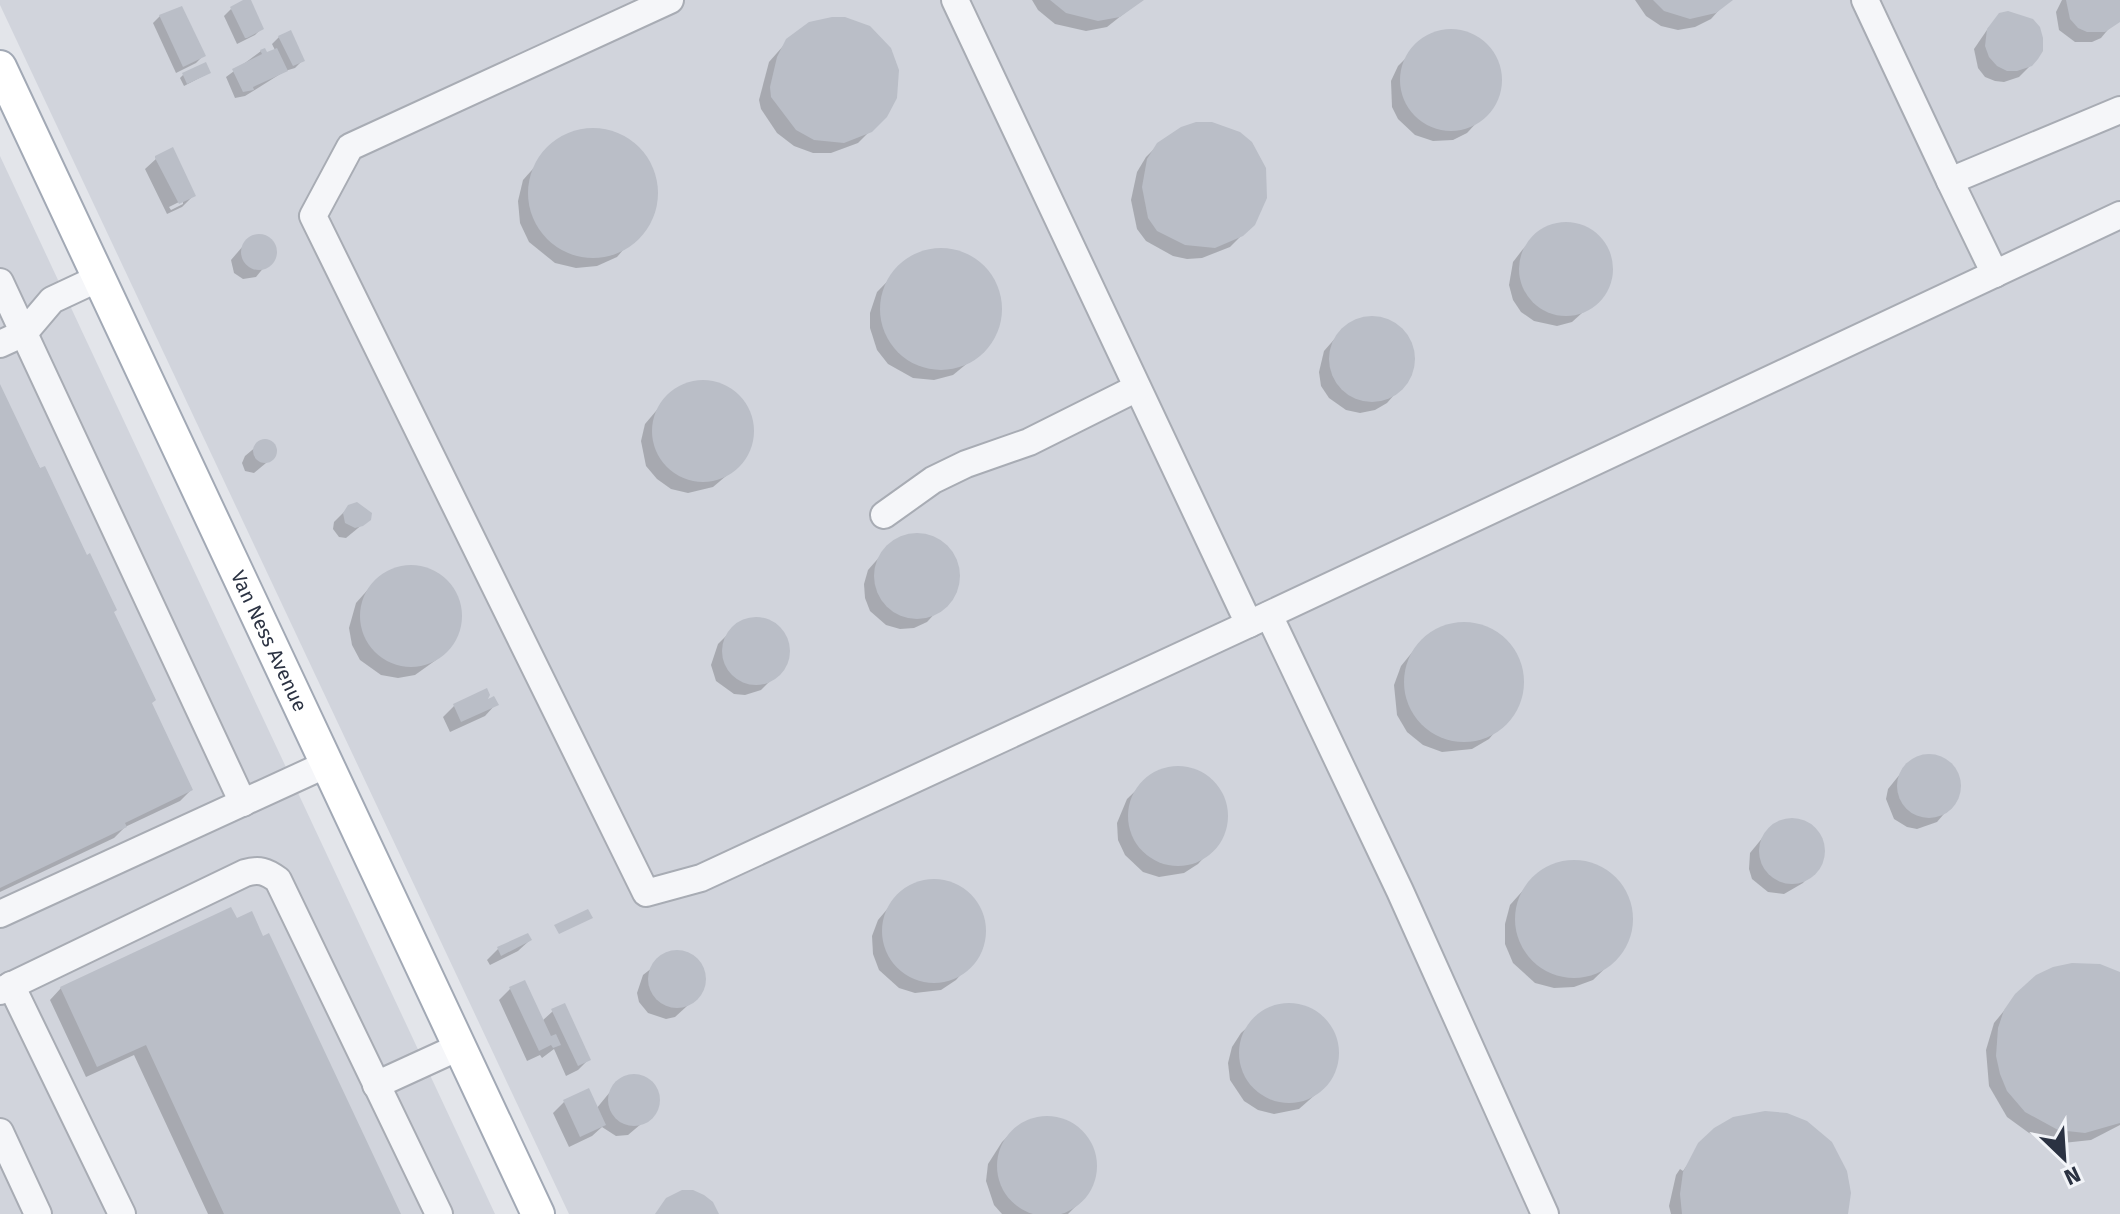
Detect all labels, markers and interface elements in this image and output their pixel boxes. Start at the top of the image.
street label: Van Ness Avenue [226,567,313,715]
north arrow [2024,1118,2104,1198]
text: N [2060,1160,2085,1191]

